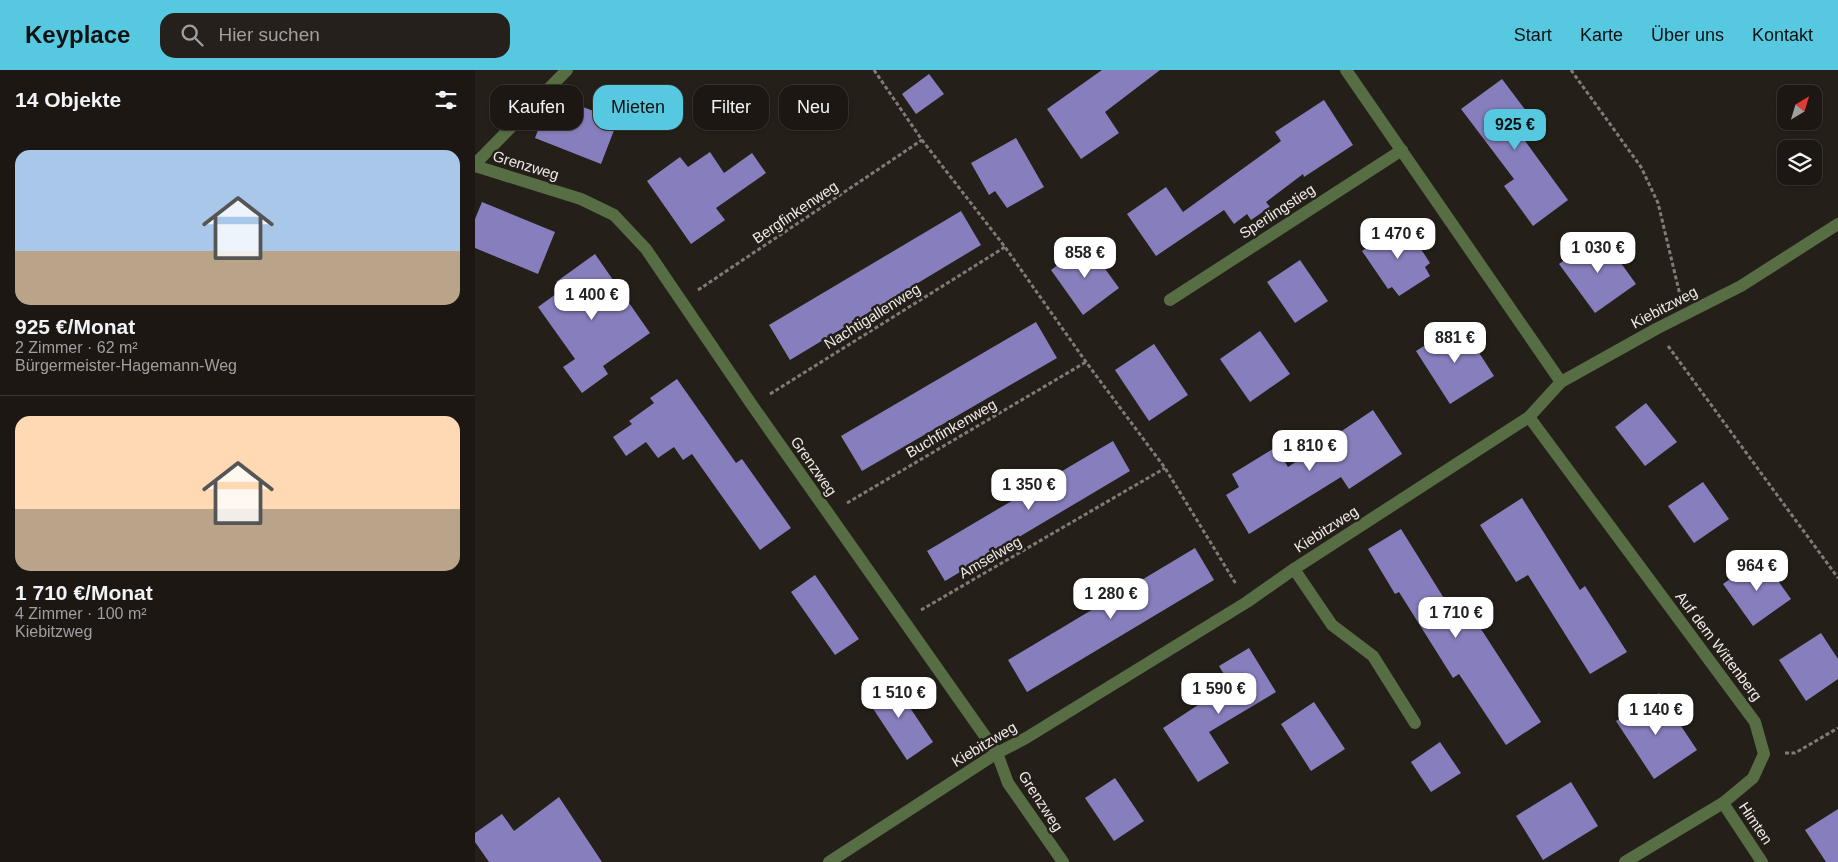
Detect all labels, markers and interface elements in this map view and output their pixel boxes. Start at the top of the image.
search box [160,13,510,58]
text: Keyplace [25,21,130,48]
icon: search [178,21,206,49]
text: Hier suchen [218,24,320,45]
text: Start [1514,25,1552,45]
text: Karte [1580,25,1623,45]
text: Über uns [1651,25,1724,45]
text: Kontakt [1752,25,1813,45]
chip: Kaufen [490,85,583,130]
chip: Mieten [593,85,683,130]
chip: Filter [693,85,769,130]
chip: Neu [779,85,848,130]
north arrow [1777,85,1823,130]
map controls [1777,85,1822,185]
icon: filters [432,86,460,114]
text: 14 Objekte [15,88,121,111]
pin: 925 € [1480,108,1550,151]
text: 925 € [1495,116,1535,133]
button: layers [1777,140,1822,185]
street label: Grenzweg [491,147,561,183]
street label: Bergfinkenweg [749,177,841,247]
street label: Sperlingstieg [1236,180,1318,242]
icon: home [193,183,283,273]
pin: 1 470 € [1352,218,1444,260]
text: 1 470 € [1371,225,1425,242]
pin: 1 030 € [1552,232,1644,274]
pin: 858 € [1050,236,1120,279]
text: 1 030 € [1571,239,1625,256]
text: 858 € [1065,244,1105,261]
pin: 1 400 € [546,278,638,321]
street label: Nachtigallenweg [821,280,923,352]
street label: Kiebitzweg [1628,282,1700,332]
text: 1 400 € [565,286,619,303]
text: 925 €/Monat [15,315,135,338]
pin: 881 € [1420,322,1490,364]
text: 881 € [1435,329,1475,346]
text: 2 Zimmer · 62 m² [15,339,138,356]
text: Bürgermeister-Hagemann-Weg [15,357,237,374]
street label: Buchfinkenweg [903,395,999,461]
pin: 1 810 € [1264,430,1356,472]
street label: Grenzweg [787,433,841,499]
text: 1 810 € [1283,437,1337,454]
icon: home [193,448,283,538]
pin: 1 350 € [983,468,1075,511]
text: 1 350 € [1002,476,1056,493]
street label: Kiebitzweg [1291,502,1361,556]
street label: Amselweg [956,532,1024,582]
pin: 964 € [1722,550,1792,592]
text: 964 € [1737,557,1777,574]
pin: 1 280 € [1065,578,1157,620]
text: 1 710 €/Monat [15,581,153,604]
text: 1 280 € [1084,585,1138,602]
street label: Auf dem Wittenberg [1672,588,1766,704]
pin: 1 710 € [1410,596,1502,639]
text: 1 710 € [1429,604,1483,621]
text: 4 Zimmer · 100 m² [15,605,147,622]
text: Kiebitzweg [15,623,92,640]
pin: 1 590 € [1173,672,1265,715]
pin: 1 510 € [853,676,945,719]
text: 1 590 € [1192,680,1246,697]
text: 1 510 € [872,684,926,701]
pin: 1 140 € [1610,694,1702,736]
text: 1 140 € [1629,701,1683,718]
street label: Kiebitzweg [949,718,1019,770]
street label: Grenzweg [1015,768,1067,834]
street label: Himten [1736,799,1776,847]

